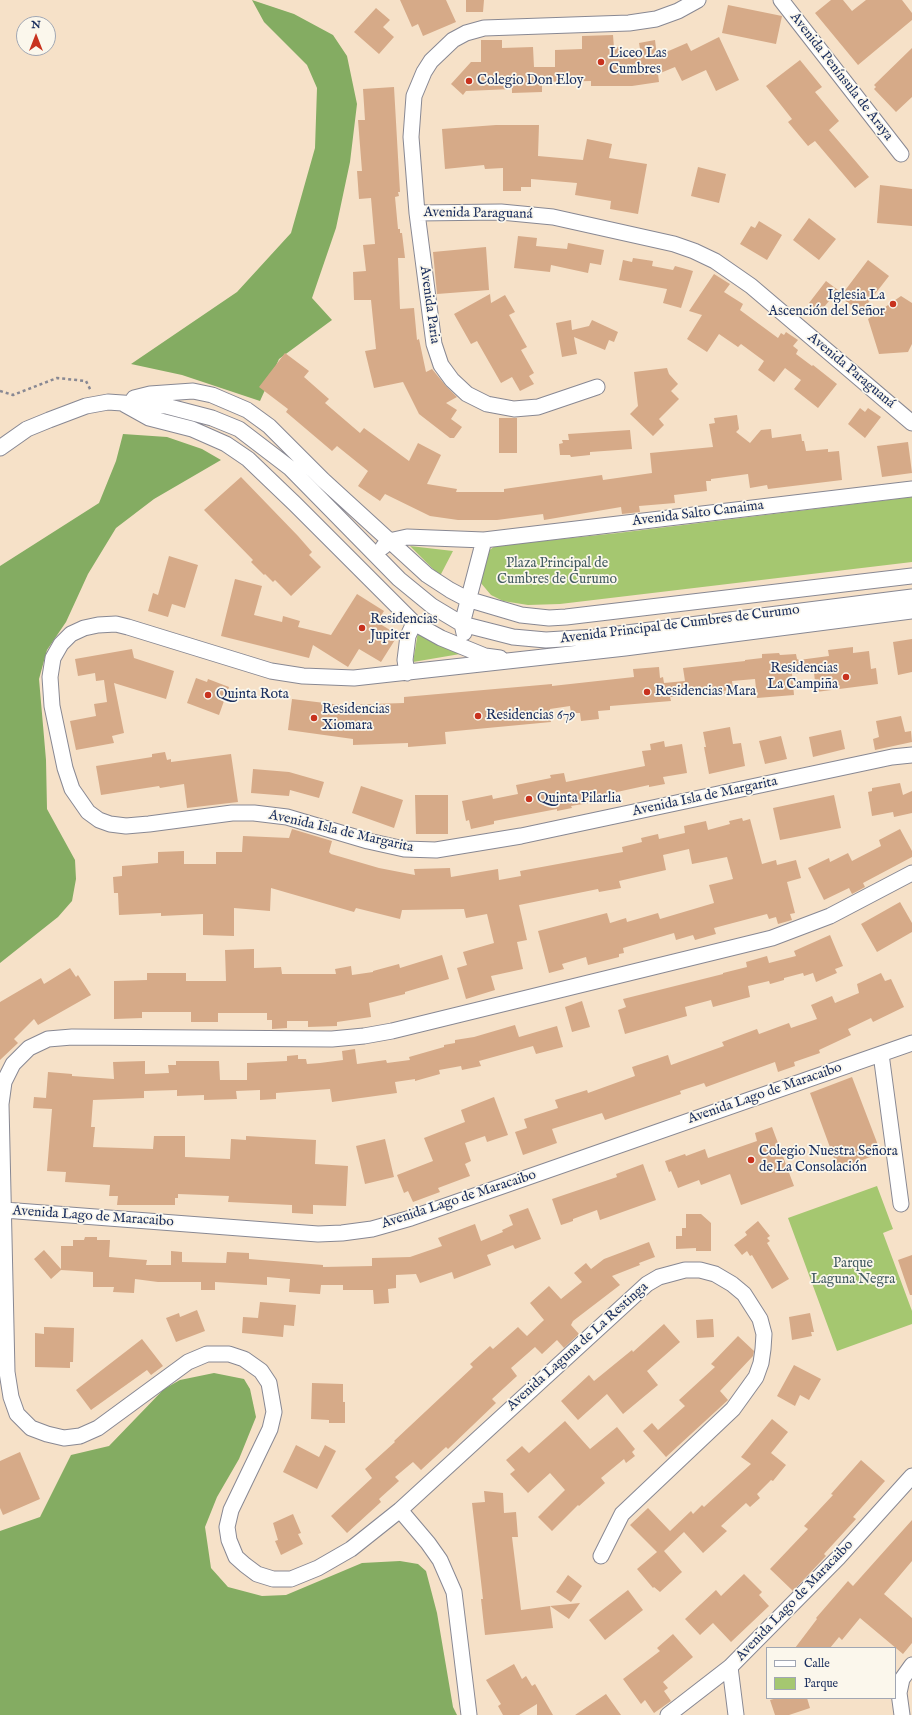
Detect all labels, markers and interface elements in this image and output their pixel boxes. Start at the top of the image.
street label: Avenida Península de Araya [786,10,896,144]
north arrow [16,16,56,56]
text: N [31,18,41,32]
place label: Liceo Las Cumbres [609,46,667,78]
marker: Liceo Las Cumbres [596,57,606,67]
place label: Colegio Don Eloy [477,73,584,89]
marker: Colegio Don Eloy [464,76,474,86]
street label: Avenida Paraguaná [423,205,533,223]
street label: Avenida Paria [415,265,443,345]
place label: Iglesia La Ascención del Señor [769,288,885,320]
marker: Iglesia La Ascención del Señor [888,299,898,309]
street label: Avenida Paraguaná [804,330,898,412]
street label: Avenida Salto Canaima [631,498,765,530]
park label: Plaza Principal de Cumbres de Curumo [497,556,617,588]
street label: Avenida Principal de Cumbres de Curumo [559,602,801,648]
place label: Residencias Jupiter [370,612,438,644]
marker: Residencias Jupiter [357,623,367,633]
place label: Residencias La Campiña [767,661,838,694]
marker: Residencias La Campiña [841,672,851,682]
place label: Residencias Mara [655,684,756,700]
place label: Quinta Rota [216,687,289,703]
marker: Residencias Mara [642,687,652,697]
marker: Quinta Rota [203,690,213,700]
place label: Residencias Xiomara [322,702,390,734]
place label: Residencias 679 [486,708,575,724]
marker: Residencias 679 [473,711,483,721]
marker: Residencias Xiomara [309,713,319,723]
street label: Avenida Isla de Margarita [631,773,779,821]
place label: Quinta Pilarlia [537,791,621,807]
marker: Quinta Pilarlia [524,794,534,804]
street label: Avenida Isla de Margarita [267,807,415,857]
street label: Avenida Lago de Maracaibo [686,1060,844,1128]
place label: Colegio Nuestra Señora de La Consolación [759,1144,898,1176]
marker: Colegio Nuestra Señora de La Consolación [746,1155,756,1165]
street label: Avenida Lago de Maracaibo [379,1167,539,1233]
street label: Avenida Lago de Maracaibo [12,1203,174,1231]
park label: Parque Laguna Negra [811,1256,895,1288]
street label: Avenida Laguna de La Restinga [504,1279,652,1415]
street label: Avenida Lago de Maracaibo [733,1537,857,1665]
legend [766,1647,896,1699]
text: Calle [804,1656,830,1671]
text: Parque [804,1676,838,1691]

